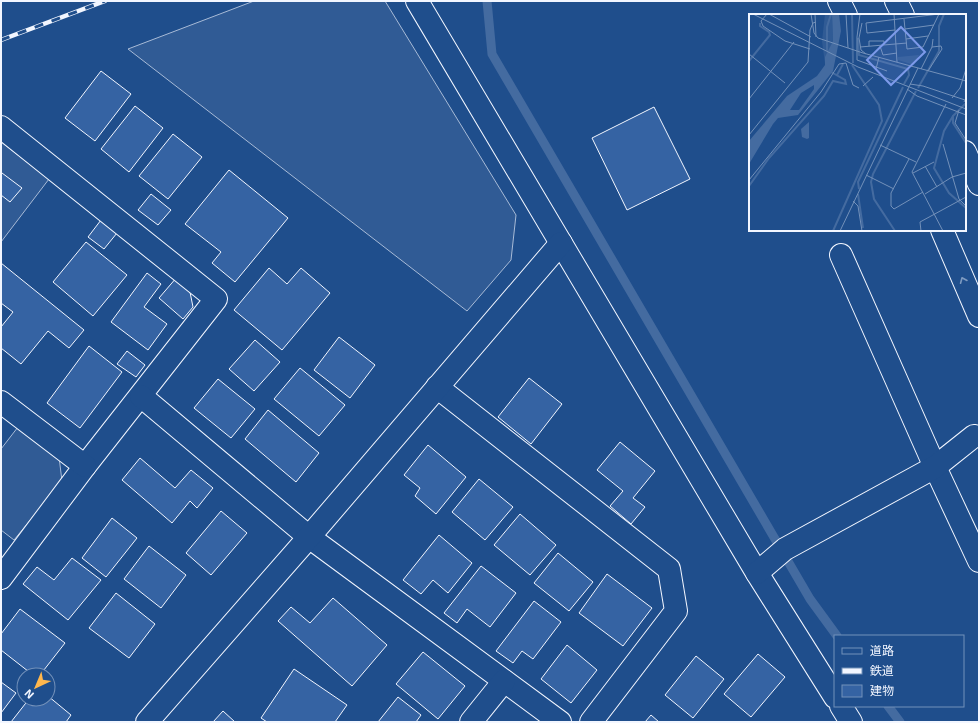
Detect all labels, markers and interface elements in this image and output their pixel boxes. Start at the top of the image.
inset map [749,14,966,231]
one-way arrow [960,277,968,284]
legend [834,635,964,707]
text: 道路 [870,643,894,657]
text: 鉄道 [870,663,894,677]
north arrow [16,667,56,707]
text: 建物 [870,683,894,697]
text: N [21,687,36,702]

